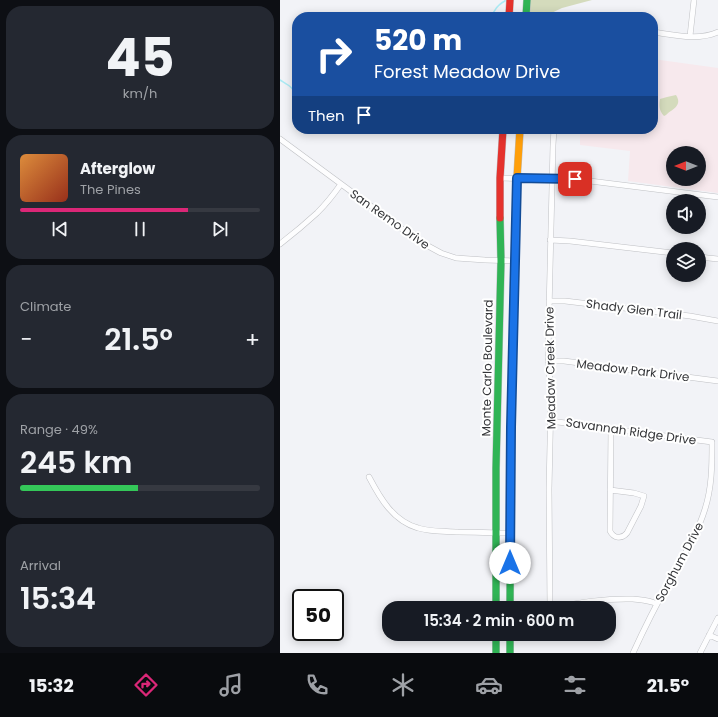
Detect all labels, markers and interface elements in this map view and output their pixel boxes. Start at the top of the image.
text: 45 [105,21,175,94]
text: 520 m [374,21,462,60]
icon: right [308,28,360,80]
text: Forest Meadow Drive [374,59,560,84]
text: km/h [123,84,157,103]
icon: arrive [353,104,375,126]
text: Then [308,105,345,126]
north arrow [666,146,706,186]
map controls [666,146,706,282]
text: Afterglow [80,158,155,179]
pin [558,162,592,196]
icon: arrive [564,168,586,190]
text: The Pines [80,180,141,199]
street label: San Remo Drive [347,185,433,253]
button: sound [666,194,706,234]
icon: previous [49,218,71,240]
icon: pause [129,218,151,240]
icon: next [209,218,231,240]
button: layers [666,242,706,282]
street label: Shady Glen Trail [585,295,683,323]
text: Climate [20,297,71,316]
street label: Monte Carlo Boulevard [477,299,497,437]
street label: Meadow Creek Drive [540,306,560,430]
text: 21.5° [104,318,173,361]
text: − [20,324,32,355]
text: + [245,324,260,355]
street label: Meadow Park Drive [576,355,690,385]
street label: Savannah Ridge Drive [565,413,697,449]
text: Range · 49% [20,420,98,439]
text: 245 km [20,441,132,484]
street label: Sorghum Drive [651,519,707,605]
position arrow [489,542,531,584]
text: Arrival [20,556,61,575]
text: 15:34 [20,577,96,620]
speed limit sign: 50 [292,589,344,641]
text: 15:34 · 2 min · 600 m [424,610,574,631]
icon: directions [132,671,160,699]
icon: music [217,671,245,699]
icon: phone [303,671,331,699]
icon: climate [389,671,417,699]
icon: car [475,671,503,699]
icon: filters [561,671,589,699]
text: 15:32 [29,673,74,698]
text: 21.5° [647,673,689,698]

